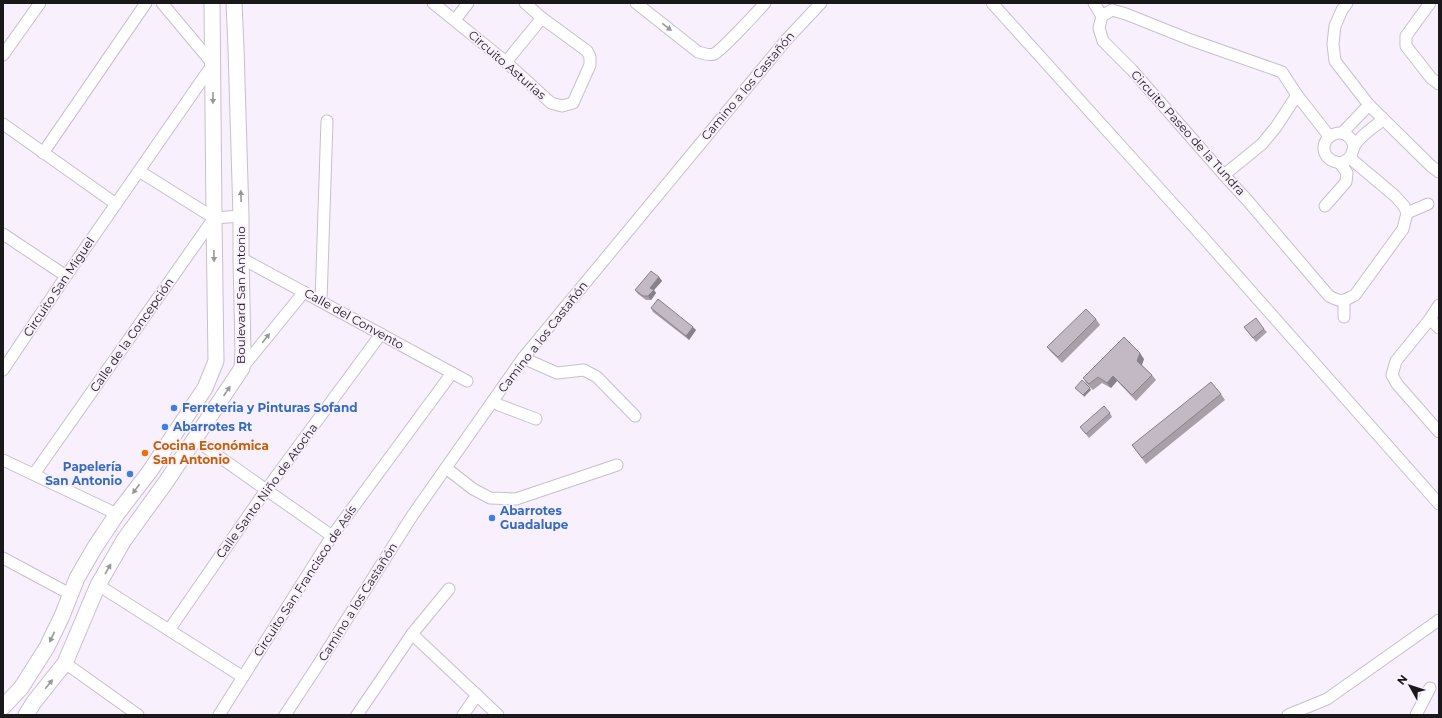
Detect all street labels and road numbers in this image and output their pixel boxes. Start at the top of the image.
street label: Circuito Asturias [465,27,549,102]
street label: Camino a los Castañón [698,28,797,143]
street label: Circuito Paseo de la Tundra [1128,67,1249,198]
street label: Boulevard San Antonio [233,226,248,364]
street label: Circuito San Miguel [20,234,97,339]
street label: Calle de la Concepción [87,275,177,395]
street label: Camino a los Castañón [495,278,591,395]
street label: Calle del Convento [302,285,407,352]
street label: Calle Santo Niño de Atocha [213,420,321,561]
street label: Circuito San Francisco de Asís [250,502,359,659]
street label: Camino a los Castañón [315,540,400,664]

